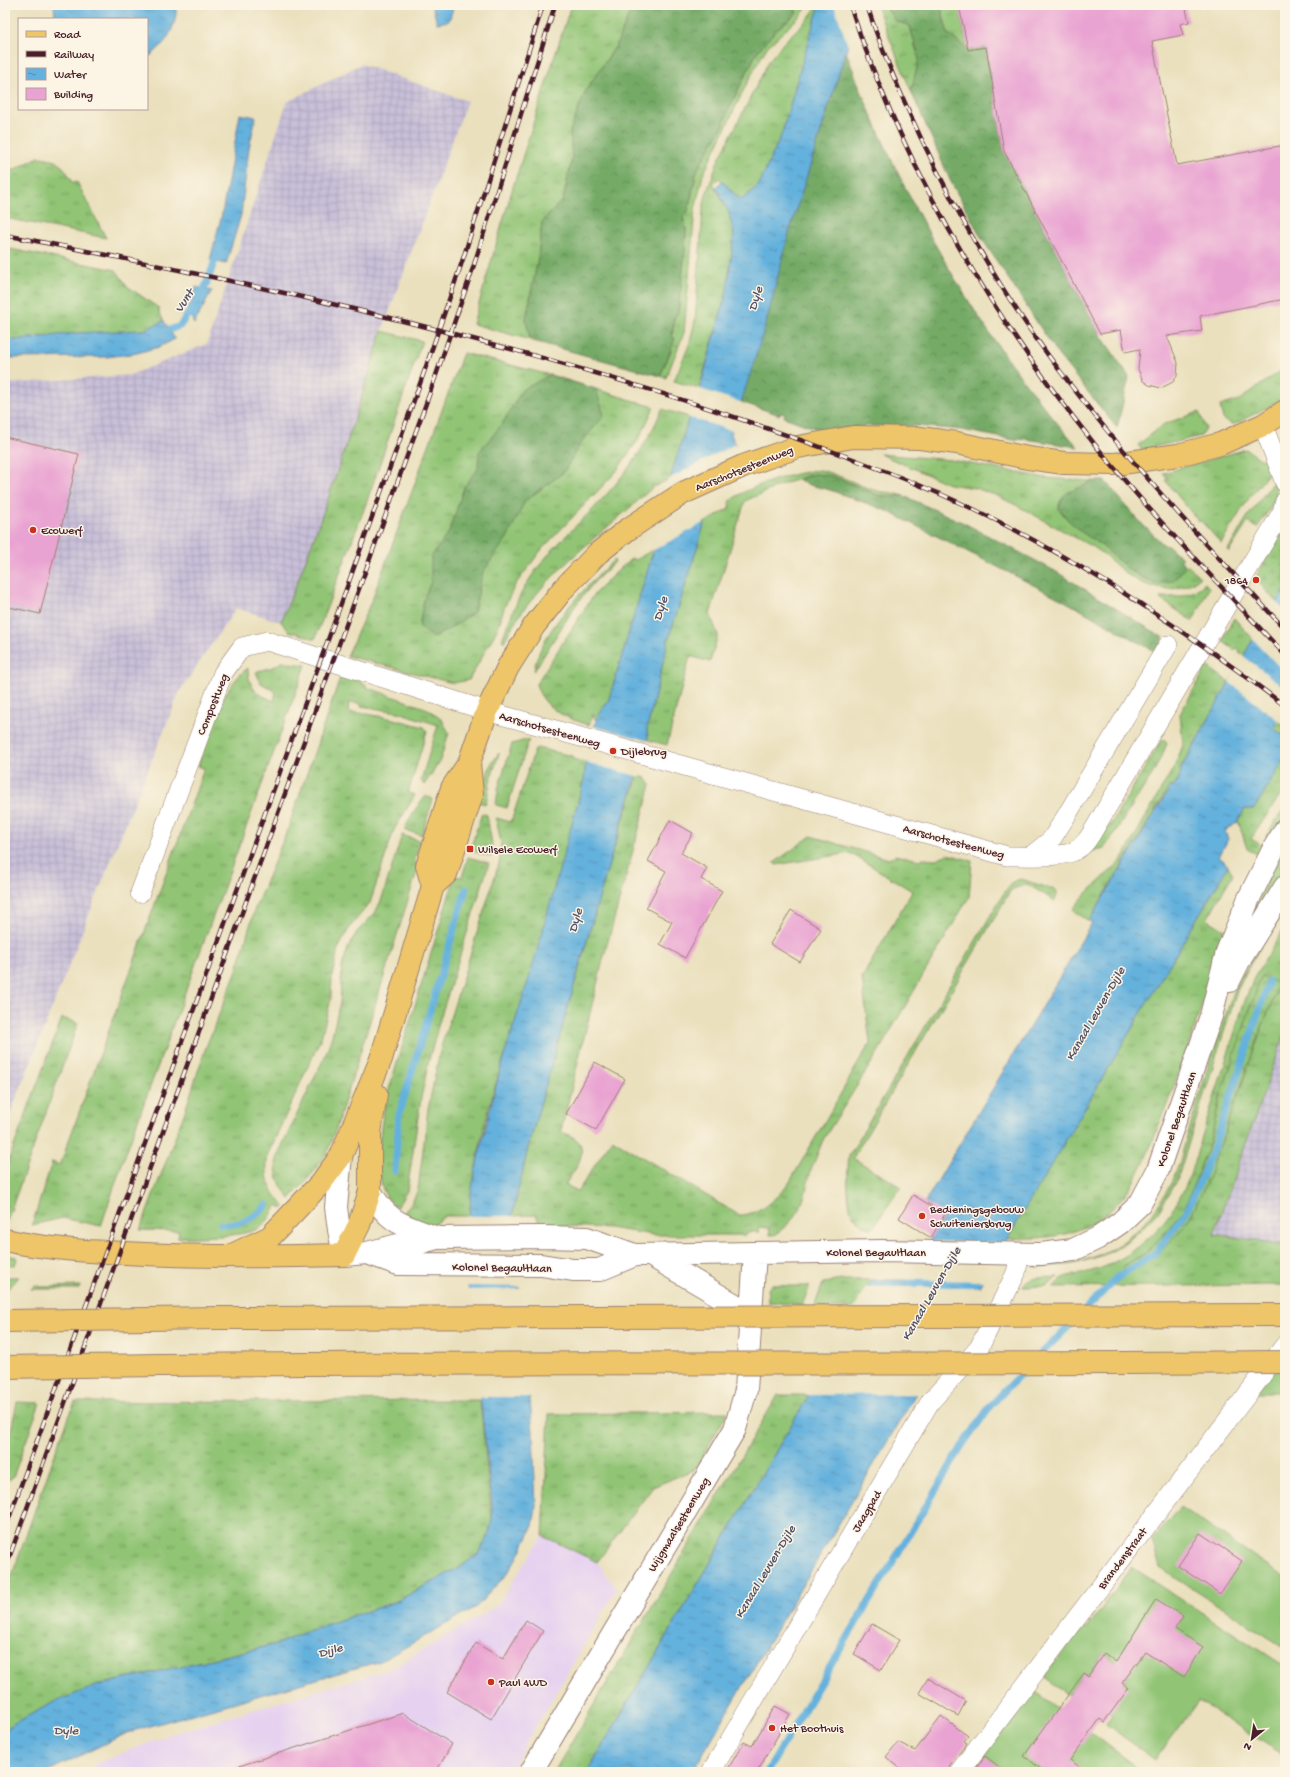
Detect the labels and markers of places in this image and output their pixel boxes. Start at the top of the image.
marker: Ecowerf [28,525,38,535]
place label: Ecowerf [41,525,84,539]
place label: 1864 [1224,575,1248,589]
marker: 1864 [1251,575,1261,585]
marker: Dijlebrug [608,746,618,756]
place label: Dijlebrug [620,746,667,760]
marker: Wilsele Ecowerf [465,844,475,854]
place label: Wilsele Ecowerf [478,844,558,858]
place label: Bedieningsgebouw Schuiteniersbrug [929,1204,1025,1232]
marker: Bedieningsgebouw Schuiteniersbrug [917,1211,927,1221]
marker: Paul 4WD [486,1677,496,1687]
place label: Paul 4WD [498,1677,547,1691]
marker: Het Boothuis [767,1723,777,1733]
place label: Het Boothuis [780,1723,844,1737]

